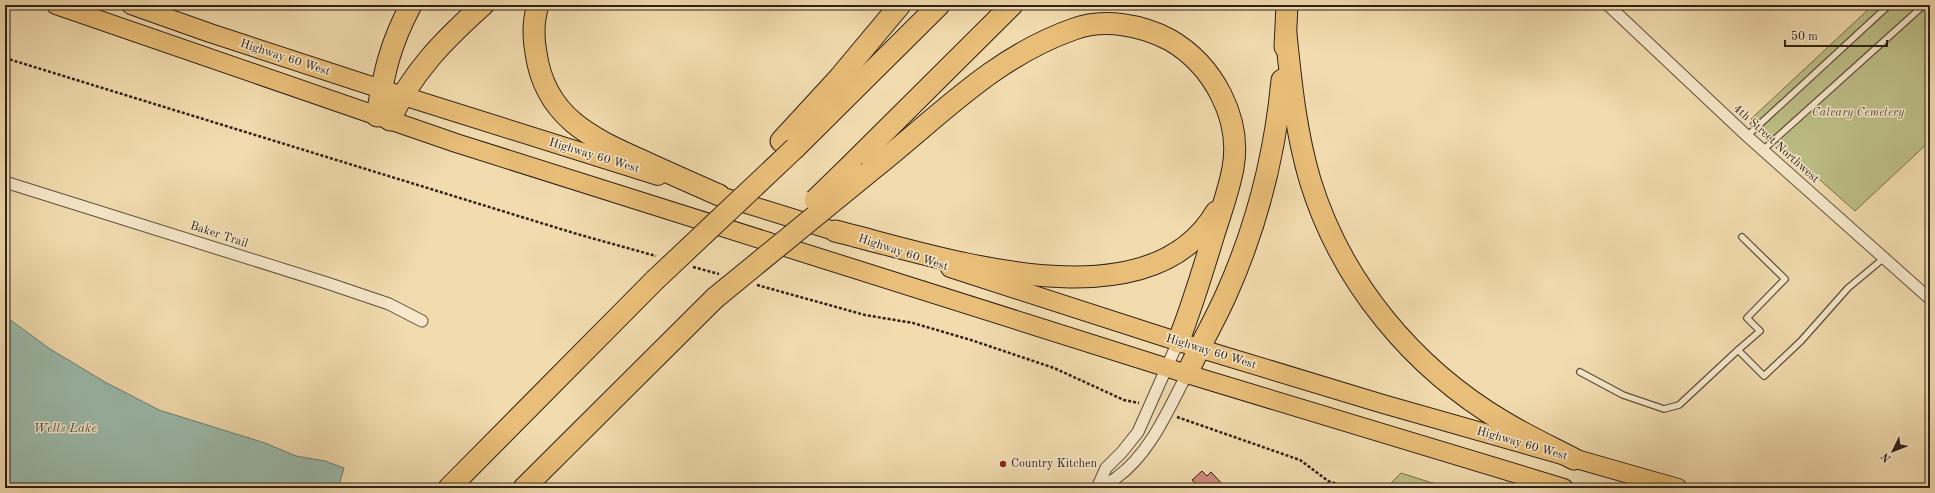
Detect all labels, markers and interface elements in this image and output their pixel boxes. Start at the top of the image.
scale bar [1785,22,1887,48]
text: 50 m [1791,30,1818,43]
street label: Highway 60 West [238,38,332,78]
street label: 4th Street Northwest [1731,102,1821,186]
park label: Calvary Cemetery [1812,107,1905,119]
street label: Highway 60 West [547,137,641,175]
street label: Baker Trail [189,220,249,250]
street label: Highway 60 West [856,233,950,273]
street label: Highway 60 West [1164,333,1258,371]
water label: Wells Lake [33,422,97,435]
street label: Highway 60 West [1475,425,1569,463]
north arrow [1873,431,1913,471]
text: N [1879,450,1894,464]
place label: Country Kitchen [1011,458,1098,470]
marker: Country Kitchen [998,459,1008,469]

